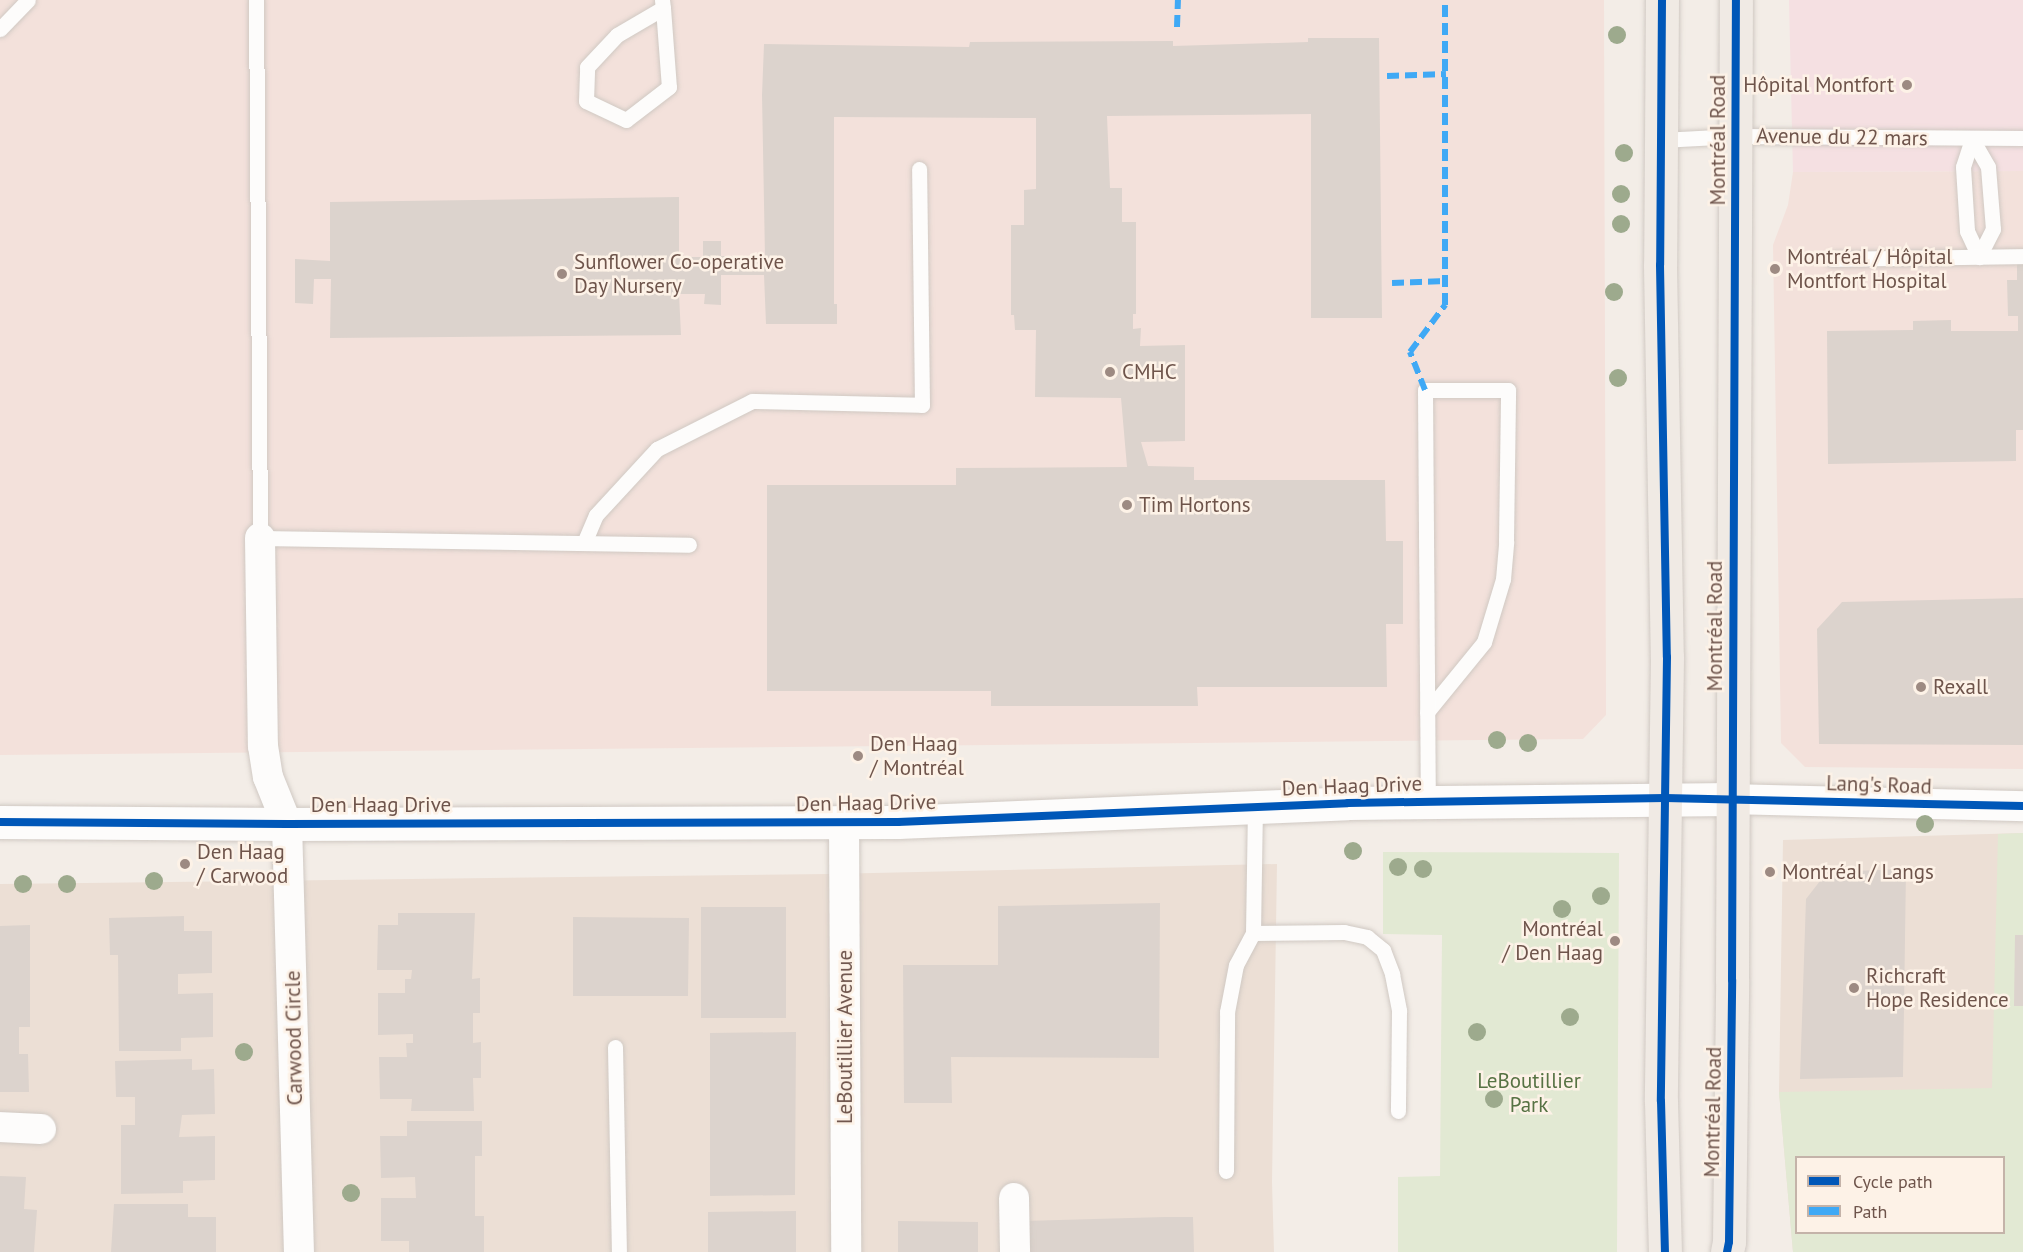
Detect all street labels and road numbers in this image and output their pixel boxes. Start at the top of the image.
street label: Montréal Road [1705,75,1731,205]
street label: Avenue du 22 mars [1756,123,1928,151]
street label: Montréal Road [1702,561,1728,691]
street label: Den Haag Drive [1281,771,1423,801]
street label: Lang's Road [1826,771,1932,799]
street label: Den Haag Drive [796,789,936,817]
street label: Den Haag Drive [311,792,451,818]
street label: LeBoutillier Avenue [832,950,858,1124]
street label: Carwood Circle [280,970,308,1106]
street label: Montréal Road [1699,1046,1727,1178]

